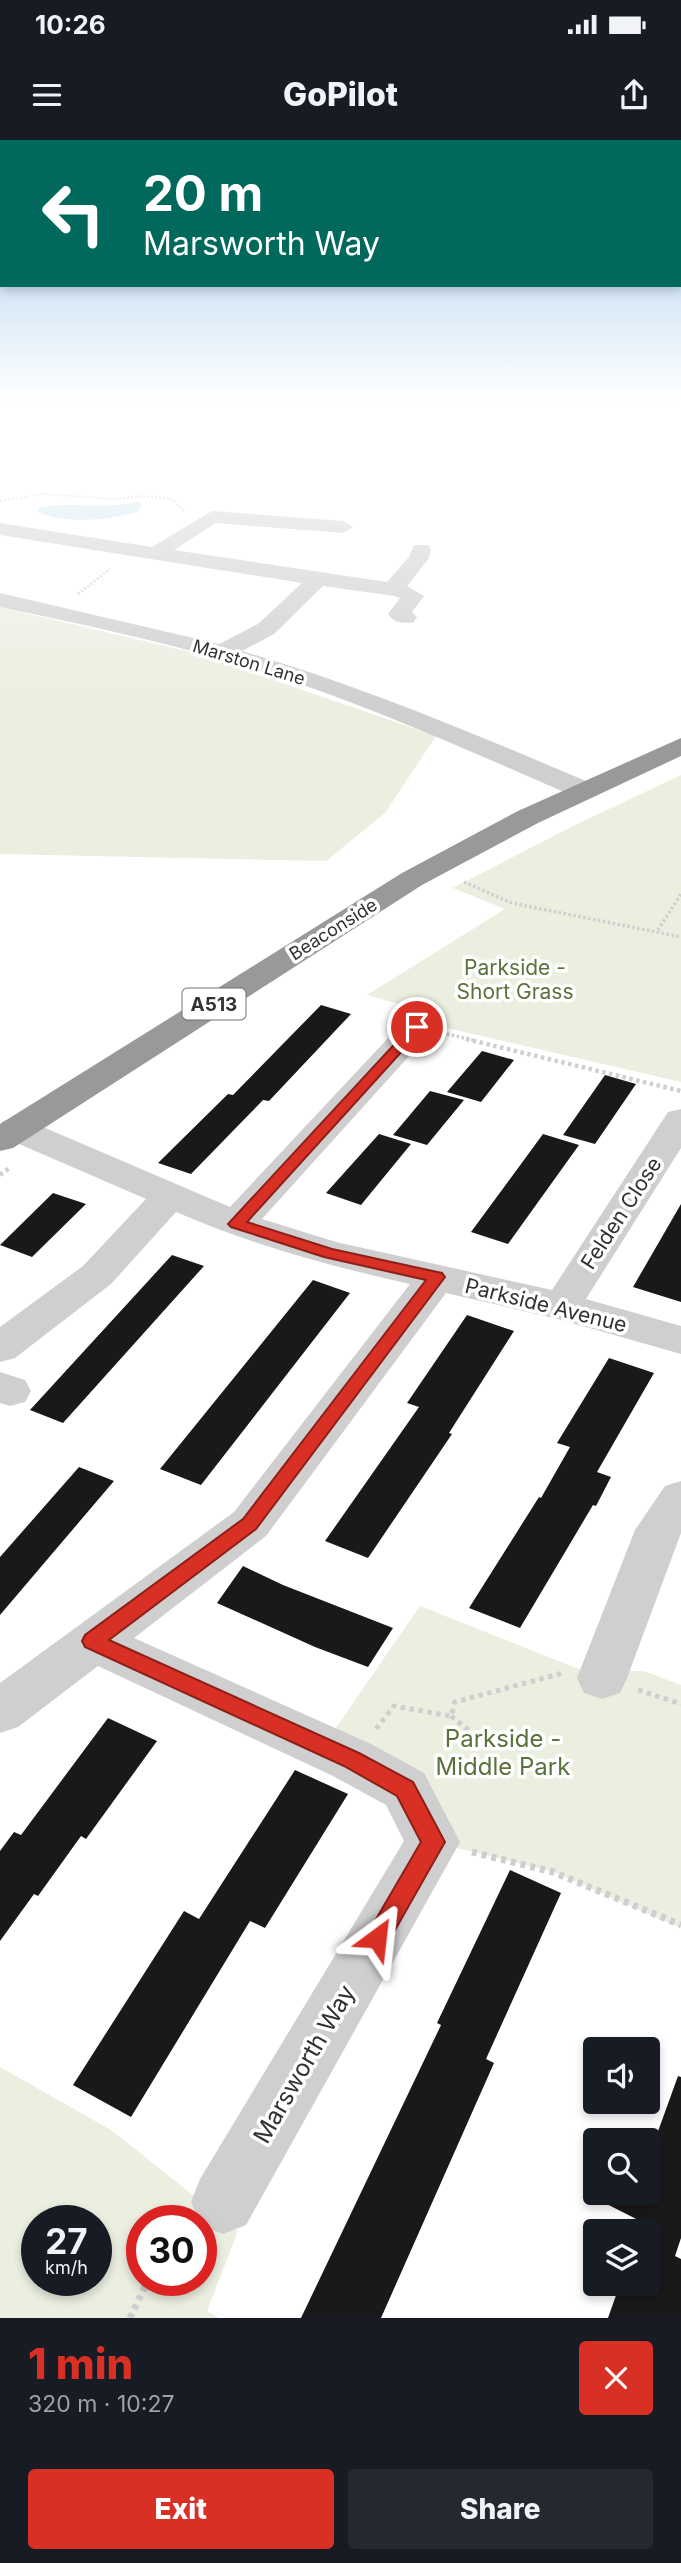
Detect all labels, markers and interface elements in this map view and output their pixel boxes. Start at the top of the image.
text: 10:26 [35,9,106,40]
text: GoPilot [283,75,398,114]
icon: menu [28,76,66,114]
icon: share [615,76,653,114]
text: 20 m [143,164,263,223]
icon: left [28,168,119,259]
text: Marsworth Way [143,224,380,263]
street label: Marston Lane [190,635,308,689]
street label: Beaconside [285,894,381,964]
park label: Parkside - Short Grass [456,955,574,1004]
road number: A513 [182,988,246,1020]
pin [387,997,447,1057]
icon: arrive [398,1008,436,1046]
street label: Felden Close [575,1152,667,1274]
street label: Parkside Avenue [462,1273,630,1337]
park label: Parkside - Middle Park [436,1724,570,1781]
position arrow [340,1901,414,1975]
street label: Marsworth Way [247,1980,361,2148]
map controls [583,2037,660,2296]
button: sound [583,2037,660,2114]
button: search [583,2128,660,2205]
speed limit sign: 30 [126,2205,217,2296]
button: layers [583,2219,660,2296]
text: 27 [45,2220,88,2262]
text: km/h [45,2257,88,2278]
text: 1 min [28,2338,133,2389]
button: close [579,2341,653,2415]
text: 320 m · 10:27 [28,2390,174,2418]
button: Exit [28,2469,334,2549]
button: Share [348,2469,653,2549]

